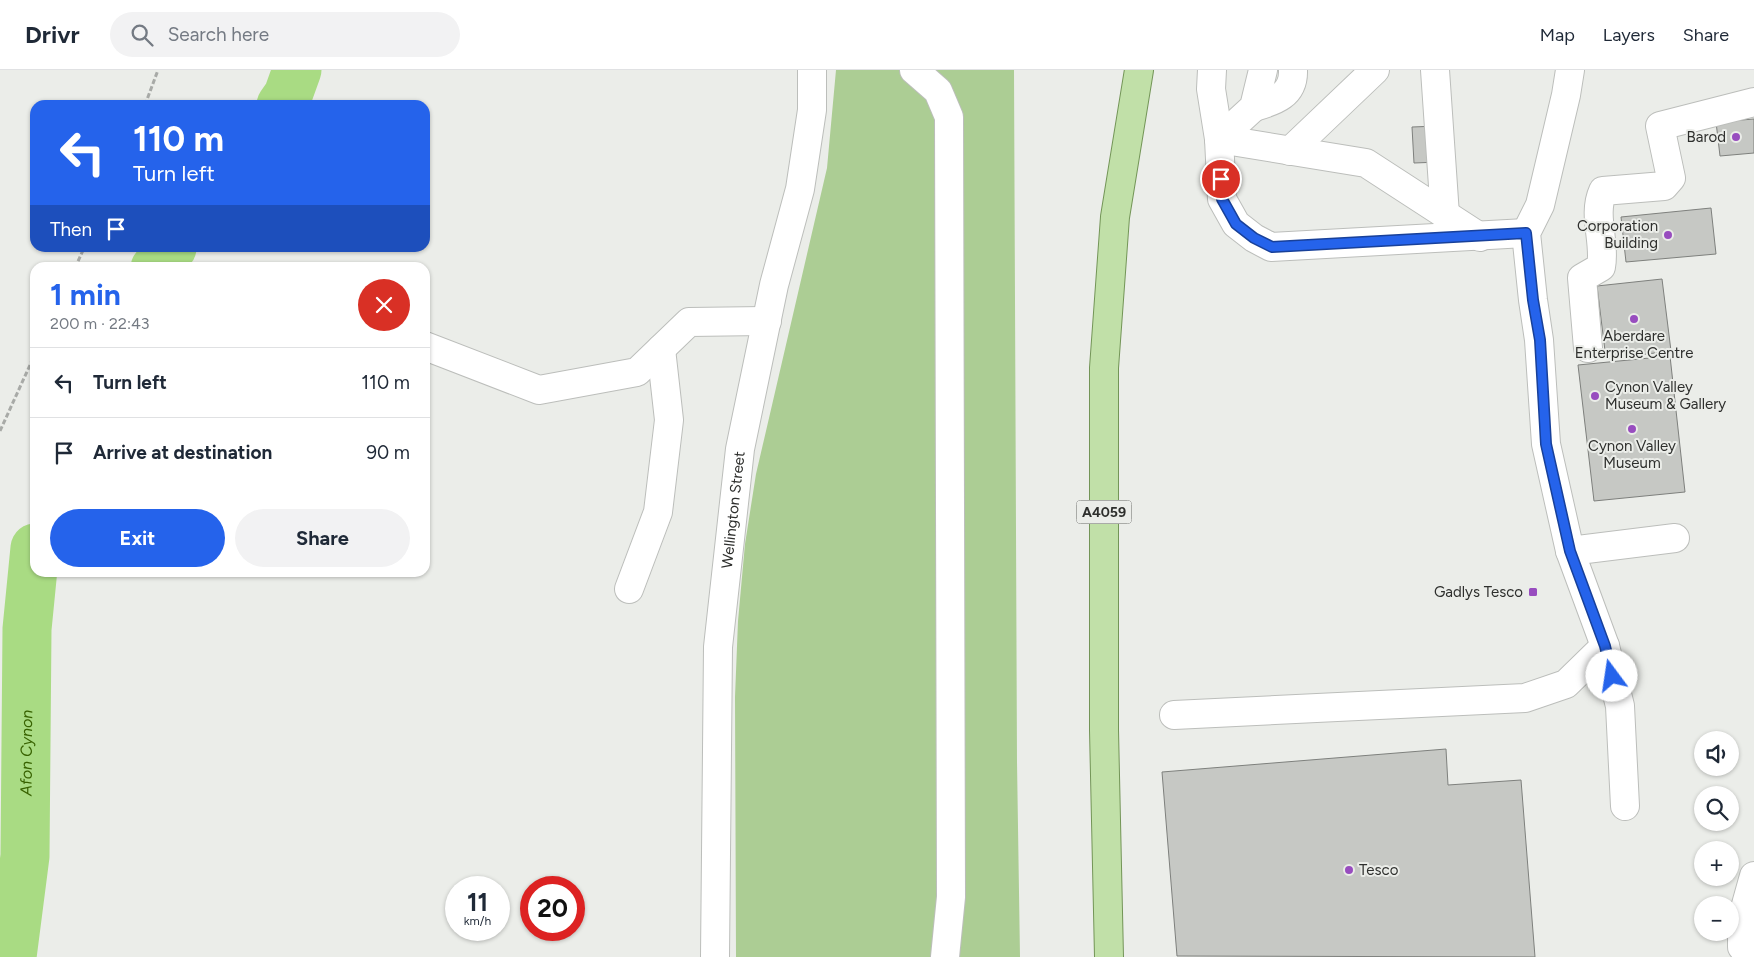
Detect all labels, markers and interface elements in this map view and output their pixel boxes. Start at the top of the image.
search box [110,12,460,57]
text: Drivr [25,20,80,49]
icon: search [128,21,156,49]
text: Search here [168,23,269,46]
text: Map [1540,24,1575,46]
text: Layers [1603,24,1655,46]
text: Share [1683,24,1729,46]
text: 110 m [133,118,224,160]
icon: left [50,120,115,185]
place label: Barod [1687,128,1726,146]
marker: Barod [1730,131,1742,143]
pin [1200,158,1242,200]
text: Turn left [133,160,215,187]
icon: arrive [1207,165,1235,193]
icon: arrive [102,215,130,243]
place label: Corporation Building [1577,217,1658,252]
text: Then [50,218,92,241]
marker: Corporation Building [1662,229,1674,241]
text: 1 min [50,276,121,313]
button: close [358,279,410,331]
marker: Aberdare Enterprise Centre [1628,313,1640,325]
text: 200 m · 22:43 [50,314,150,333]
place label: Aberdare Enterprise Centre [1575,327,1693,362]
icon: left [50,369,78,397]
text: Turn left [93,371,167,394]
text: 110 m [361,371,410,394]
place label: Cynon Valley Museum & Gallery [1605,378,1726,413]
marker: Cynon Valley Museum & Gallery [1589,390,1601,402]
marker: Cynon Valley Museum [1626,423,1638,435]
place label: Cynon Valley Museum [1588,437,1676,472]
icon: arrive [50,439,78,467]
text: Arrive at destination [93,441,272,464]
text: 90 m [366,441,410,464]
street label: Wellington Street [718,450,749,569]
road number: A4059 [1076,501,1132,524]
button: Exit [50,509,225,567]
button: Share [235,509,410,567]
place label: Gadlys Tesco [1434,583,1523,601]
marker: Gadlys Tesco [1527,586,1539,598]
position arrow [1585,649,1637,701]
water label: Afon Cynon [17,710,36,797]
map controls [1694,731,1739,941]
button: sound [1694,731,1739,776]
button: search [1694,786,1739,831]
button: + [1694,841,1739,886]
place label: Tesco [1359,861,1399,879]
marker: Tesco [1343,864,1355,876]
speed limit sign: 20 [520,876,585,941]
text: 11 [467,887,488,917]
button: − [1694,896,1739,941]
text: km/h [464,914,491,928]

